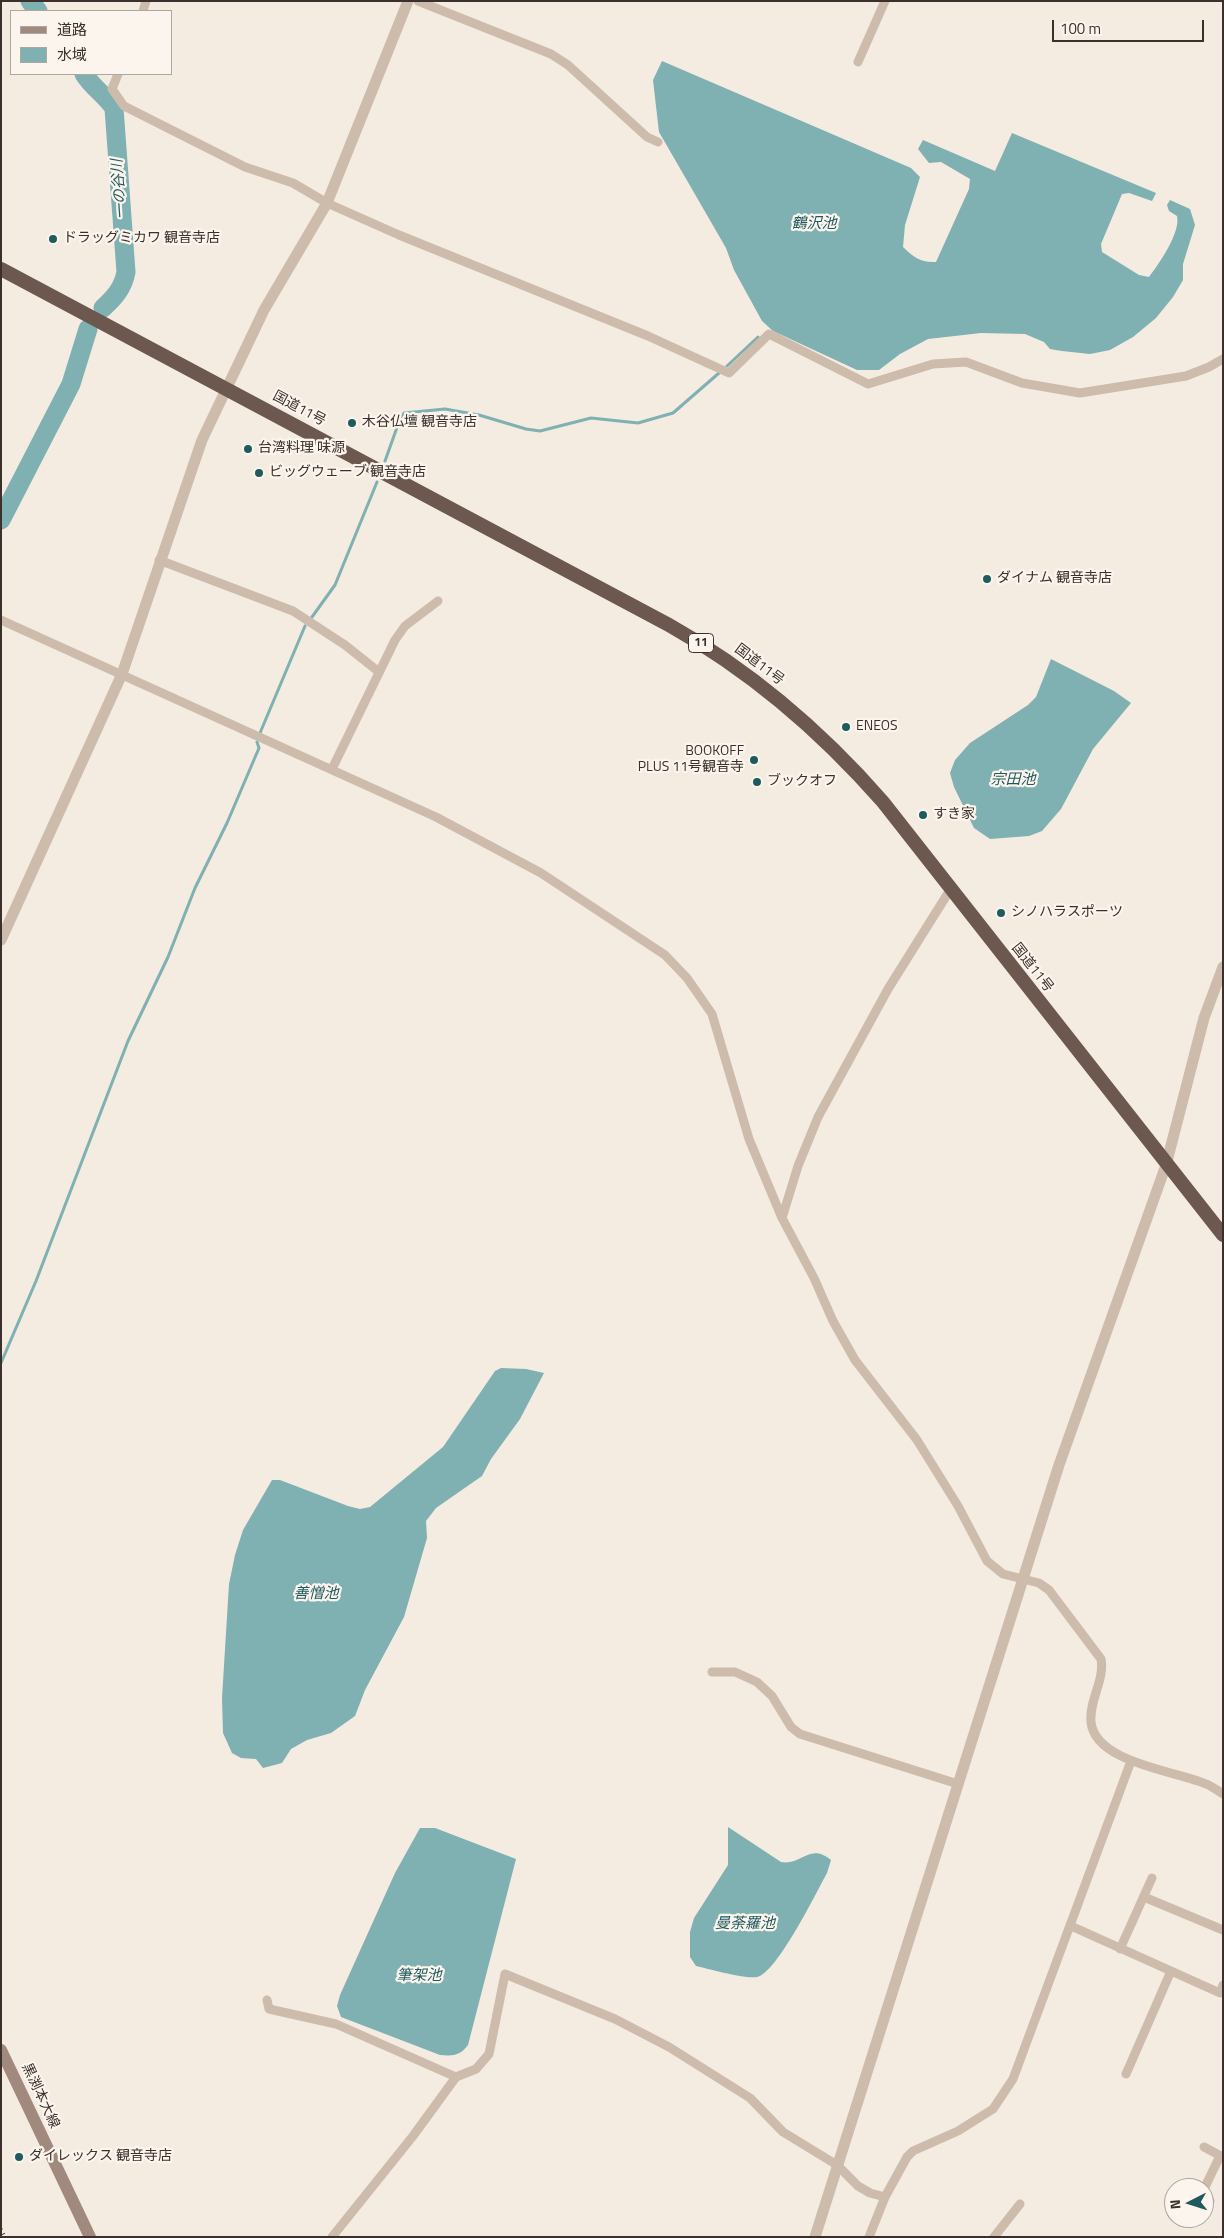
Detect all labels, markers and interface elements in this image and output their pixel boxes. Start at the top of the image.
legend [10,10,172,75]
scale bar [1054,10,1206,42]
text: 100 m [1060,17,1101,40]
text: 道路 [57,18,87,41]
text: 水域 [57,43,87,66]
water label: 一の谷川 [109,158,131,220]
water label: 鶴沢池 [792,215,836,233]
place label: ドラッグミカワ 観音寺店 [63,231,220,247]
marker: ドラッグミカワ 観音寺店 [47,233,59,245]
street label: 国道11号 [270,388,328,430]
place label: 木谷仏壇 観音寺店 [362,415,477,431]
marker: 木谷仏壇 観音寺店 [346,417,358,429]
place label: 台湾料理 味源 [258,441,345,457]
marker: 台湾料理 味源 [242,443,254,455]
place label: ビッグウェーブ 観音寺店 [269,465,426,481]
marker: ビッグウェーブ 観音寺店 [253,467,265,479]
place label: ダイナム 観音寺店 [997,571,1112,587]
marker: ダイナム 観音寺店 [981,573,993,585]
road number: 11 [688,634,714,652]
street label: 国道11号 [731,641,787,689]
place label: ENEOS [856,719,898,735]
marker: ENEOS [840,721,852,733]
place label: BOOKOFF PLUS 11号観音寺 [638,744,744,776]
marker: BOOKOFF PLUS 11号観音寺 [748,754,760,766]
water label: 宗田池 [991,771,1035,789]
place label: ブックオフ [767,774,837,790]
marker: ブックオフ [751,776,763,788]
place label: すき家 [933,807,975,823]
marker: すき家 [917,809,929,821]
place label: シノハラスポーツ [1011,905,1123,921]
marker: シノハラスポーツ [995,907,1007,919]
street label: 国道11号 [1008,940,1056,996]
water label: 善憎池 [294,1585,338,1603]
water label: 曼荼羅池 [715,1915,775,1933]
water label: 筆架池 [397,1967,441,1985]
street label: 黒渕本大線 [18,2061,62,2131]
place label: ダイレックス 観音寺店 [29,2149,172,2165]
marker: ダイレックス 観音寺店 [13,2151,25,2163]
north arrow [1164,2178,1214,2228]
text: N [1164,2199,1185,2210]

